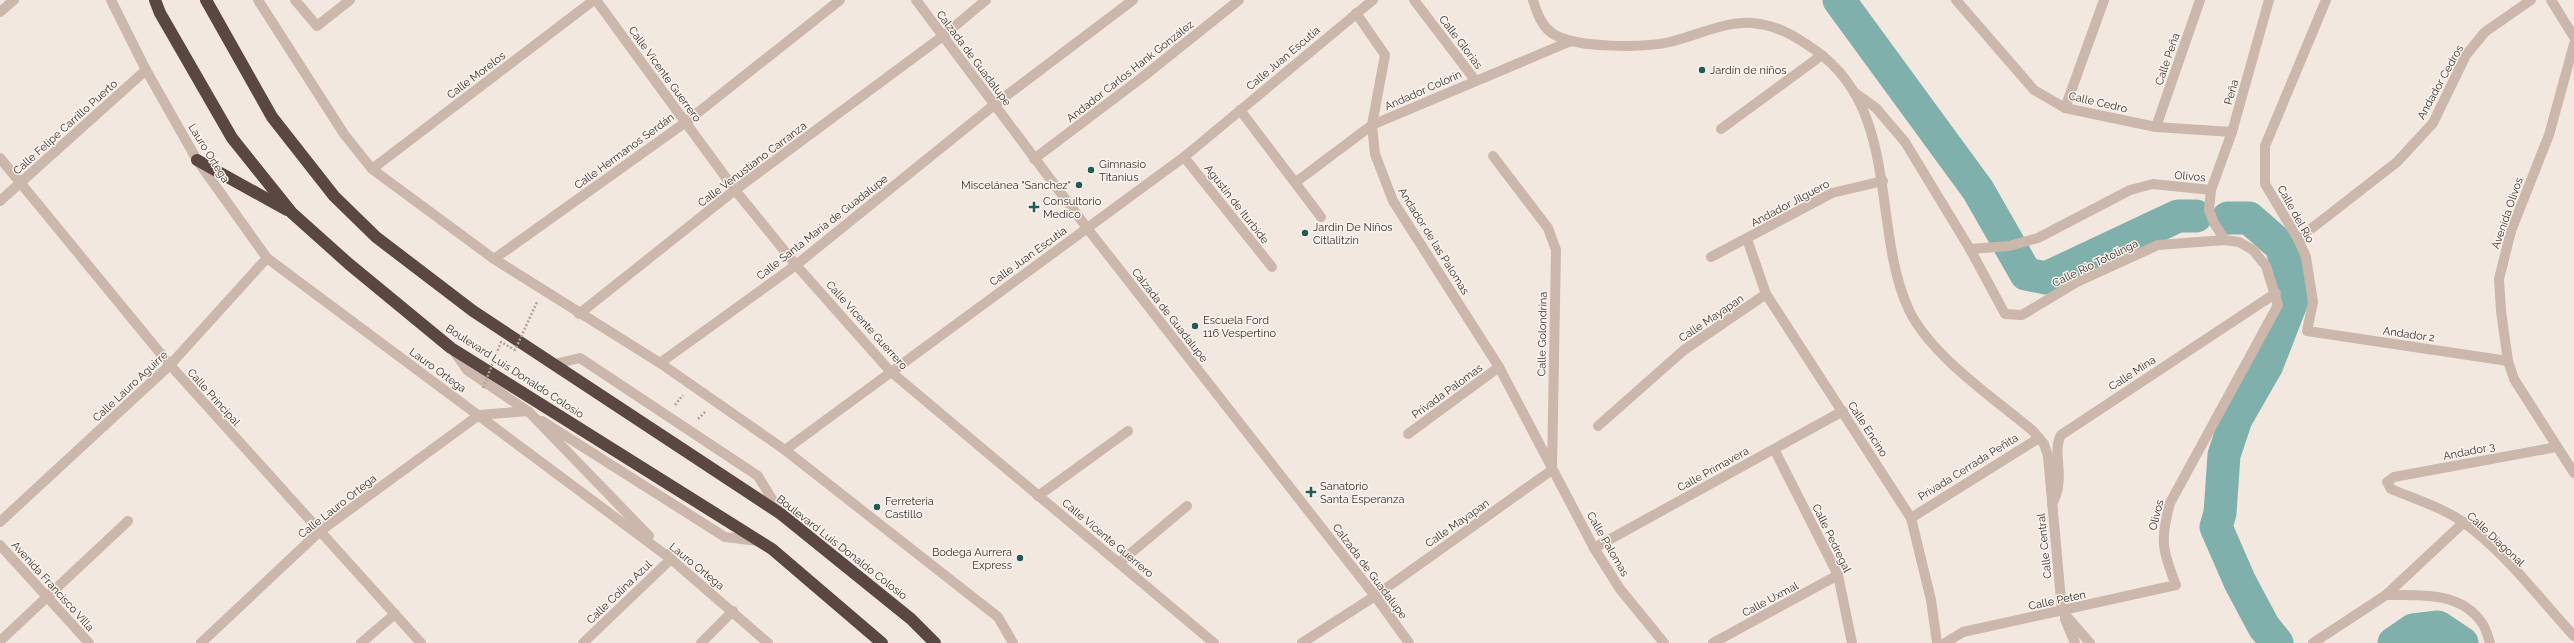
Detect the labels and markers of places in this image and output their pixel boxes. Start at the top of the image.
place label: Jardín de niños [1710,64,1787,77]
marker: Jardín de niños [1697,65,1707,75]
place label: Gimnasio Titanius [1099,158,1147,184]
marker: Gimnasio Titanius [1086,165,1096,175]
place label: Miscelánea "Sanchez" [961,179,1071,192]
marker: Miscelánea "Sanchez" [1074,180,1084,190]
place label: Consultorio Medico [1043,195,1102,221]
marker: Consultorio Medico [1028,201,1040,213]
place label: Jardin De Niños Citlalitzin [1313,221,1393,247]
marker: Jardin De Niños Citlalitzin [1300,228,1310,238]
place label: Escuela Ford 116 Vespertino [1203,314,1277,340]
marker: Escuela Ford 116 Vespertino [1190,321,1200,331]
place label: Sanatorio Santa Esperanza [1320,480,1404,506]
marker: Sanatorio Santa Esperanza [1305,486,1317,498]
place label: Ferreteria Castillo [885,495,934,521]
marker: Ferreteria Castillo [872,502,882,512]
place label: Bodega Aurrera Express [932,546,1012,572]
marker: Bodega Aurrera Express [1015,553,1025,563]

